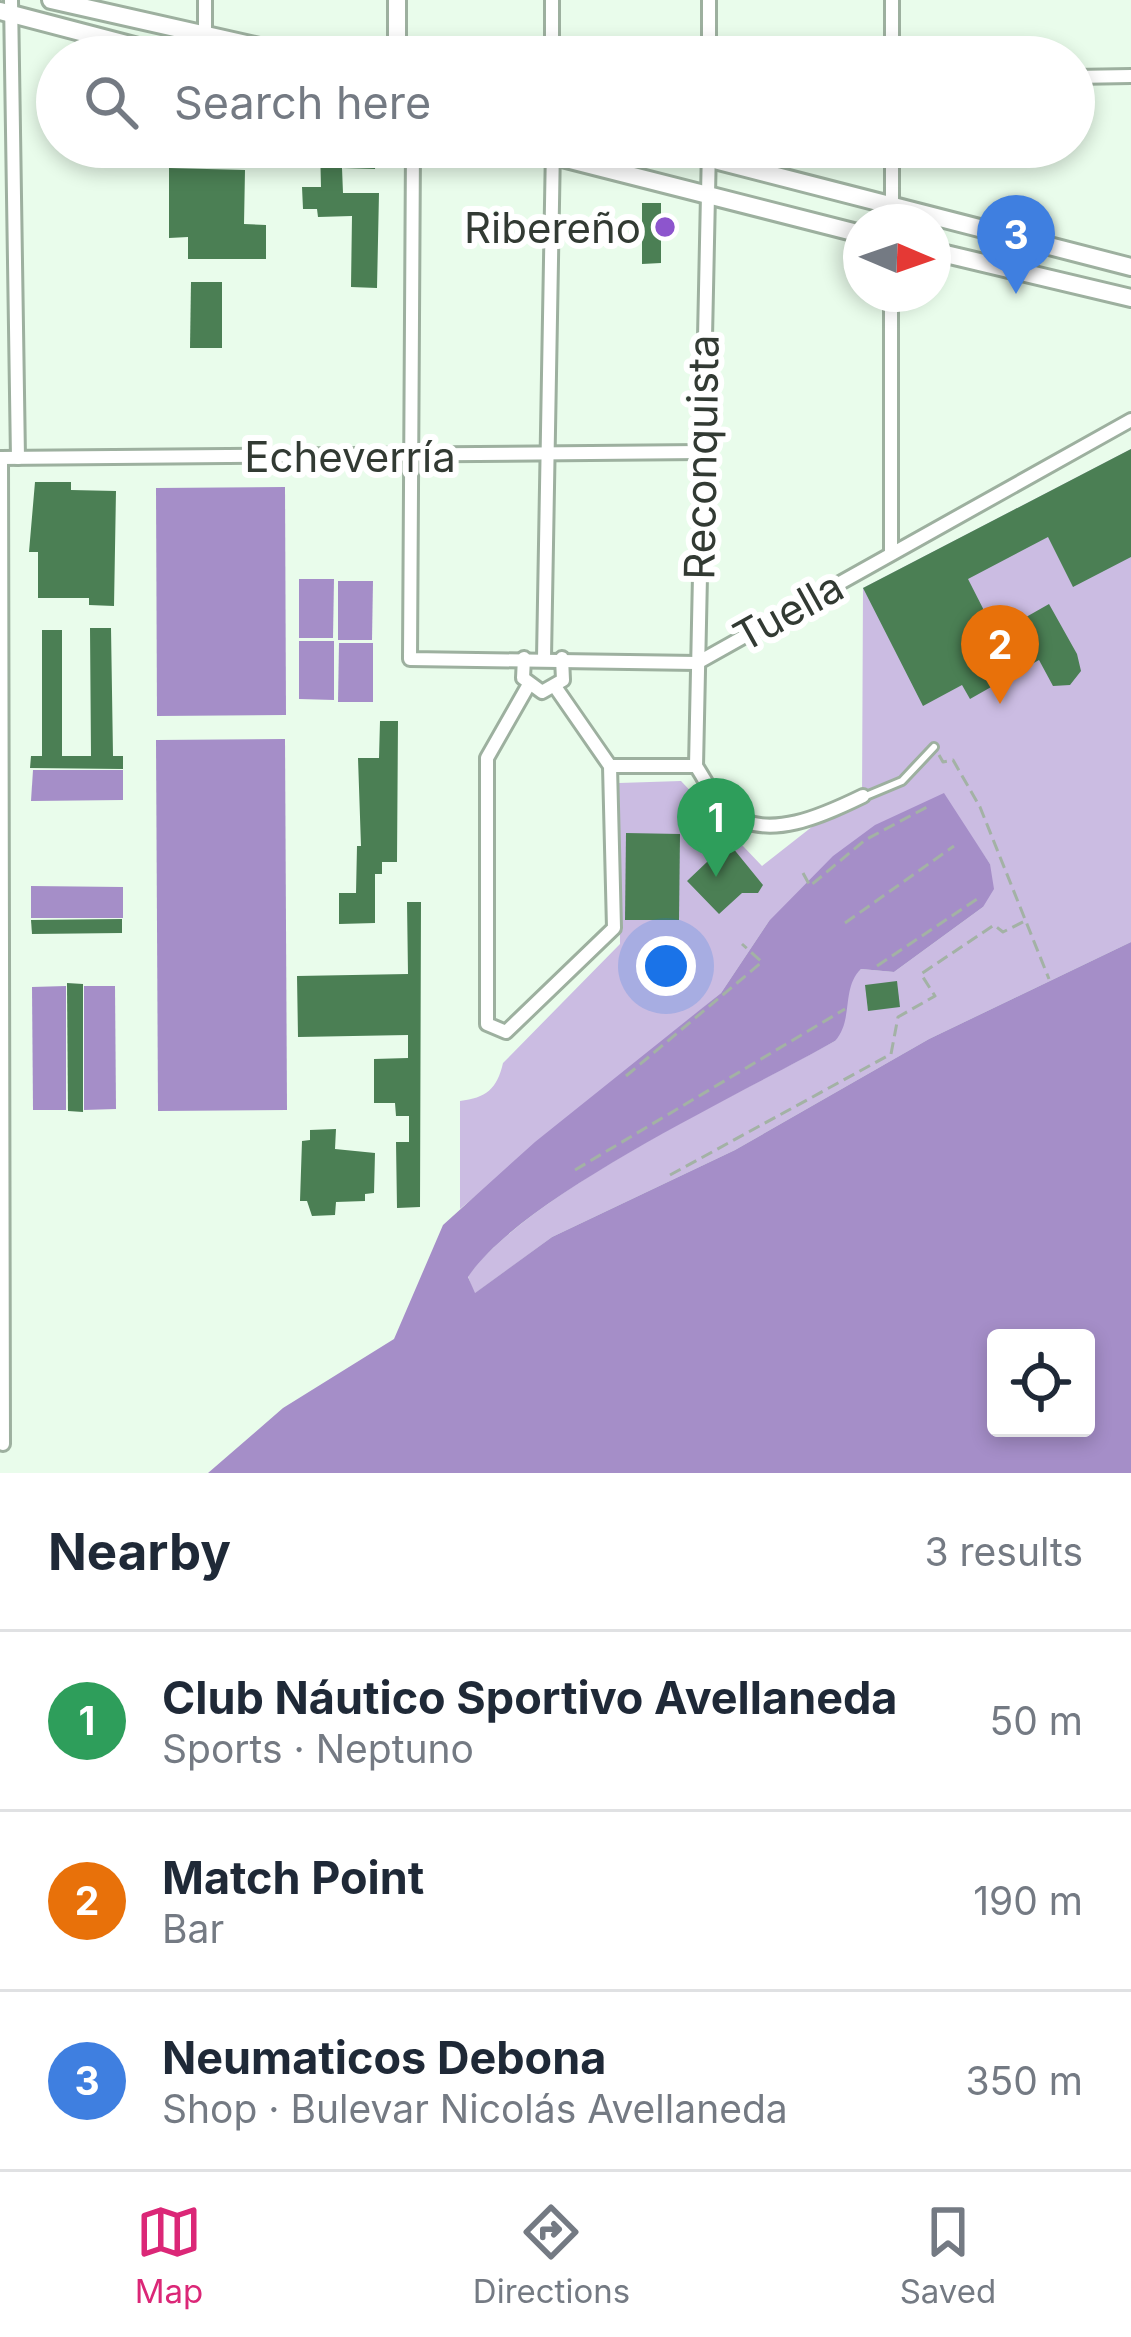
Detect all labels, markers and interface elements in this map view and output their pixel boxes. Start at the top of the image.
search box [36,36,1095,168]
icon: search [78,69,144,135]
text: Search here [174,75,431,130]
pin: 3 [977,195,1055,294]
place label: Ribereño [464,202,641,253]
north arrow [843,204,951,312]
marker: Ribereño [652,214,678,240]
street label: Reconquista [673,334,729,580]
street label: Echeverría [244,431,456,482]
street label: Tuella [724,560,852,662]
pin: 2 [961,605,1039,704]
pin: 1 [677,778,755,877]
your location [636,936,696,996]
map controls [987,1329,1095,1437]
button: locate [987,1329,1095,1437]
text: Nearby [48,1521,231,1582]
text: 3 results [925,1528,1083,1575]
text: Club Náutico Sportivo Avellaneda [162,1670,897,1725]
text: 1 [79,1697,95,1744]
text: 50 m [990,1697,1083,1744]
text: Sports · Neptuno [162,1725,474,1772]
text: Match Point [162,1850,424,1905]
text: 2 [75,1877,99,1924]
text: 190 m [973,1877,1083,1924]
text: Bar [162,1905,224,1952]
text: Neumaticos Debona [162,2030,606,2085]
text: 3 [74,2057,100,2104]
text: 350 m [965,2057,1083,2104]
text: Shop · Bulevar Nicolás Avellaneda [162,2085,788,2132]
tab: Map [135,2199,203,2311]
tab: Directions [473,2199,630,2311]
tab: Saved [900,2199,996,2311]

